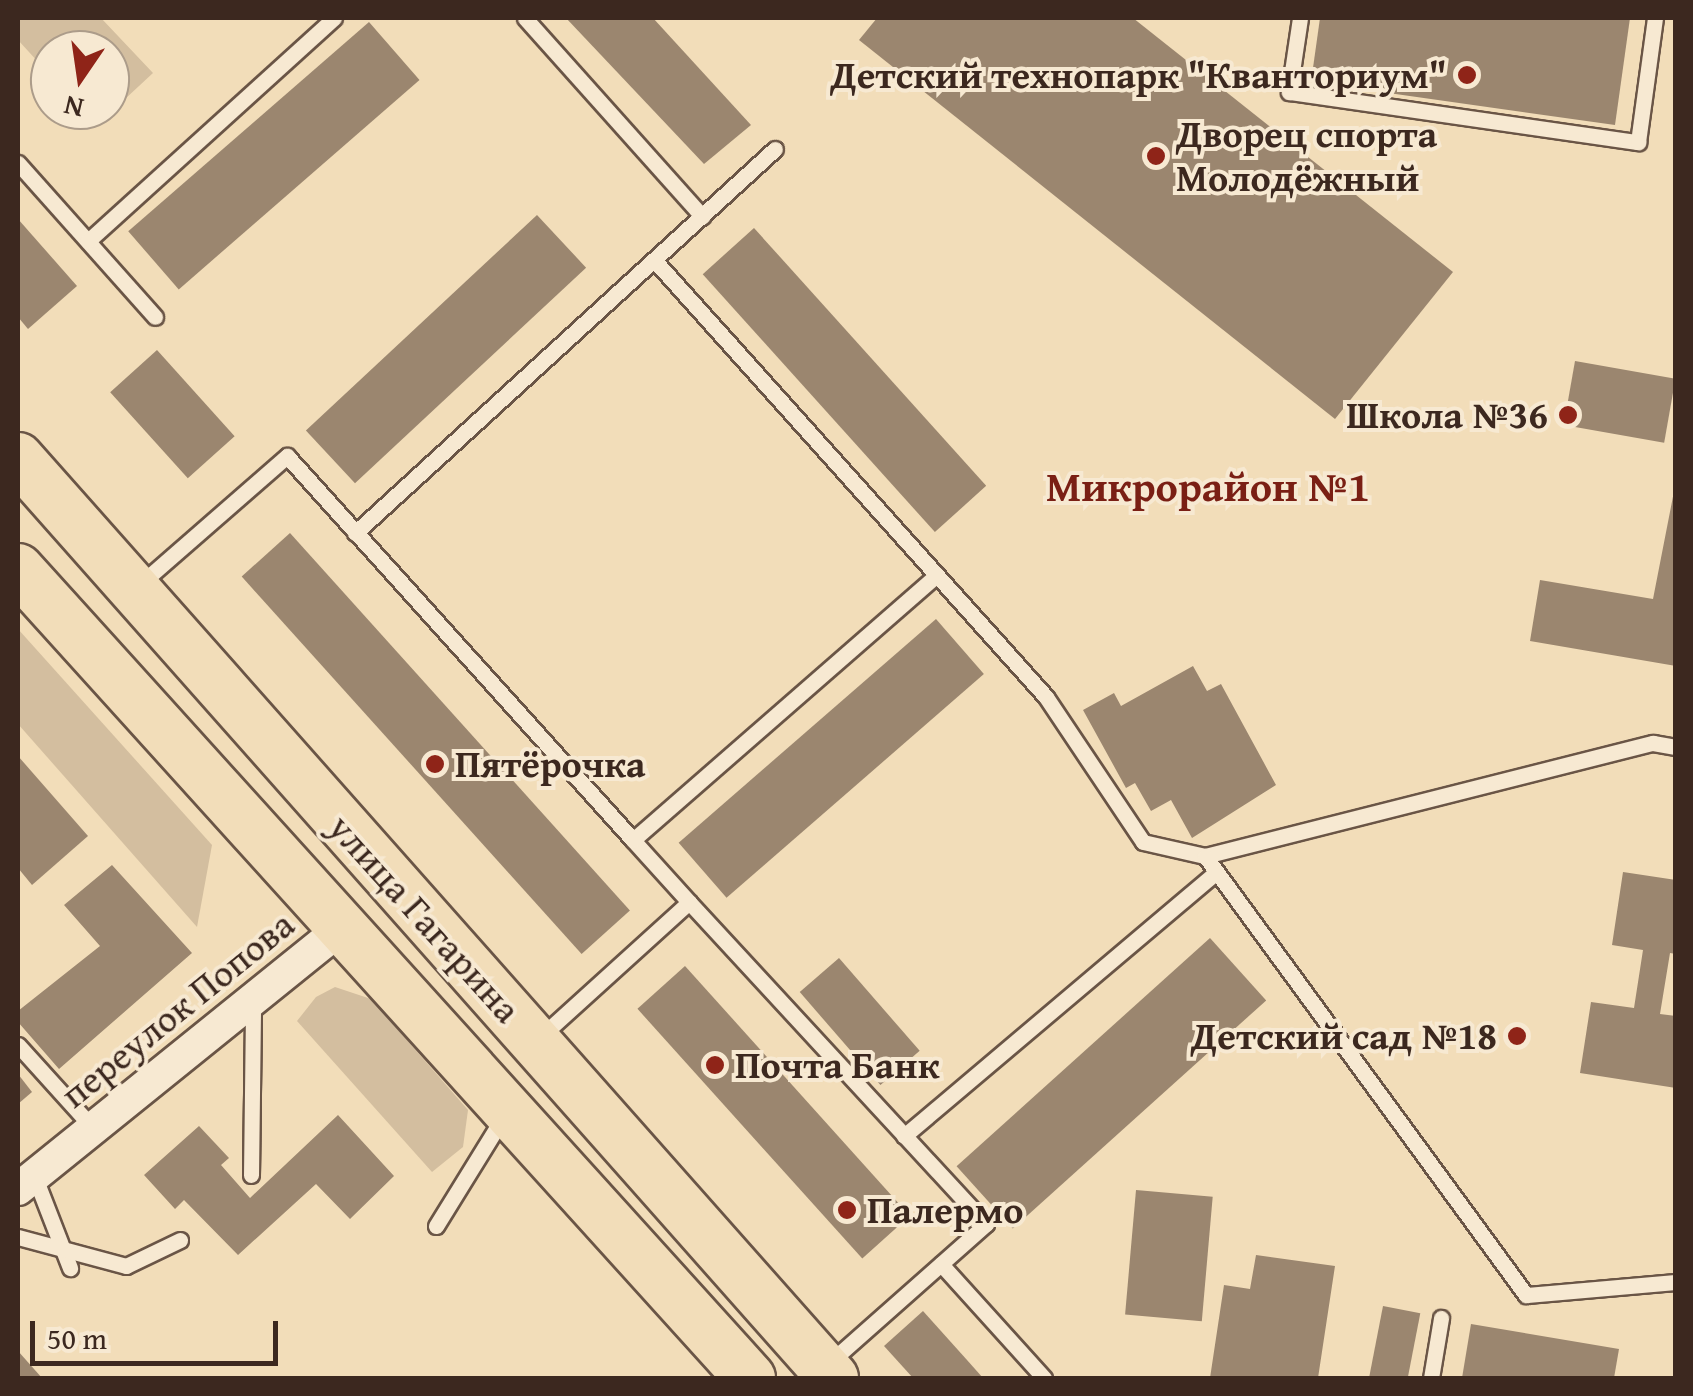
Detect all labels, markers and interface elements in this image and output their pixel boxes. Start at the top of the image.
north arrow [30,30,130,130]
place label: Детский технопарк "Кванториум" [830,52,1447,98]
marker: Детский технопарк "Кванториум" [1456,64,1478,86]
text: N [60,86,87,130]
place label: Дворец спорта Молодёжный [1176,111,1437,200]
marker: Дворец спорта Молодёжный [1145,145,1167,167]
place label: Школа №36 [1346,392,1548,438]
marker: Школа №36 [1557,404,1579,426]
district label: Микрорайон №1 [1046,461,1370,511]
place label: Пятёрочка [455,741,645,787]
marker: Пятёрочка [424,753,446,775]
street label: улица Гагарина [319,804,531,1032]
street label: переулок Попова [51,901,303,1117]
place label: Детский сад №18 [1191,1013,1497,1059]
marker: Детский сад №18 [1506,1025,1528,1047]
place label: Почта Банк [735,1042,939,1088]
marker: Почта Банк [704,1054,726,1076]
place label: Палермо [867,1187,1024,1233]
marker: Палермо [836,1199,858,1221]
scale bar [35,1301,282,1363]
text: 50 m [47,1316,107,1360]

